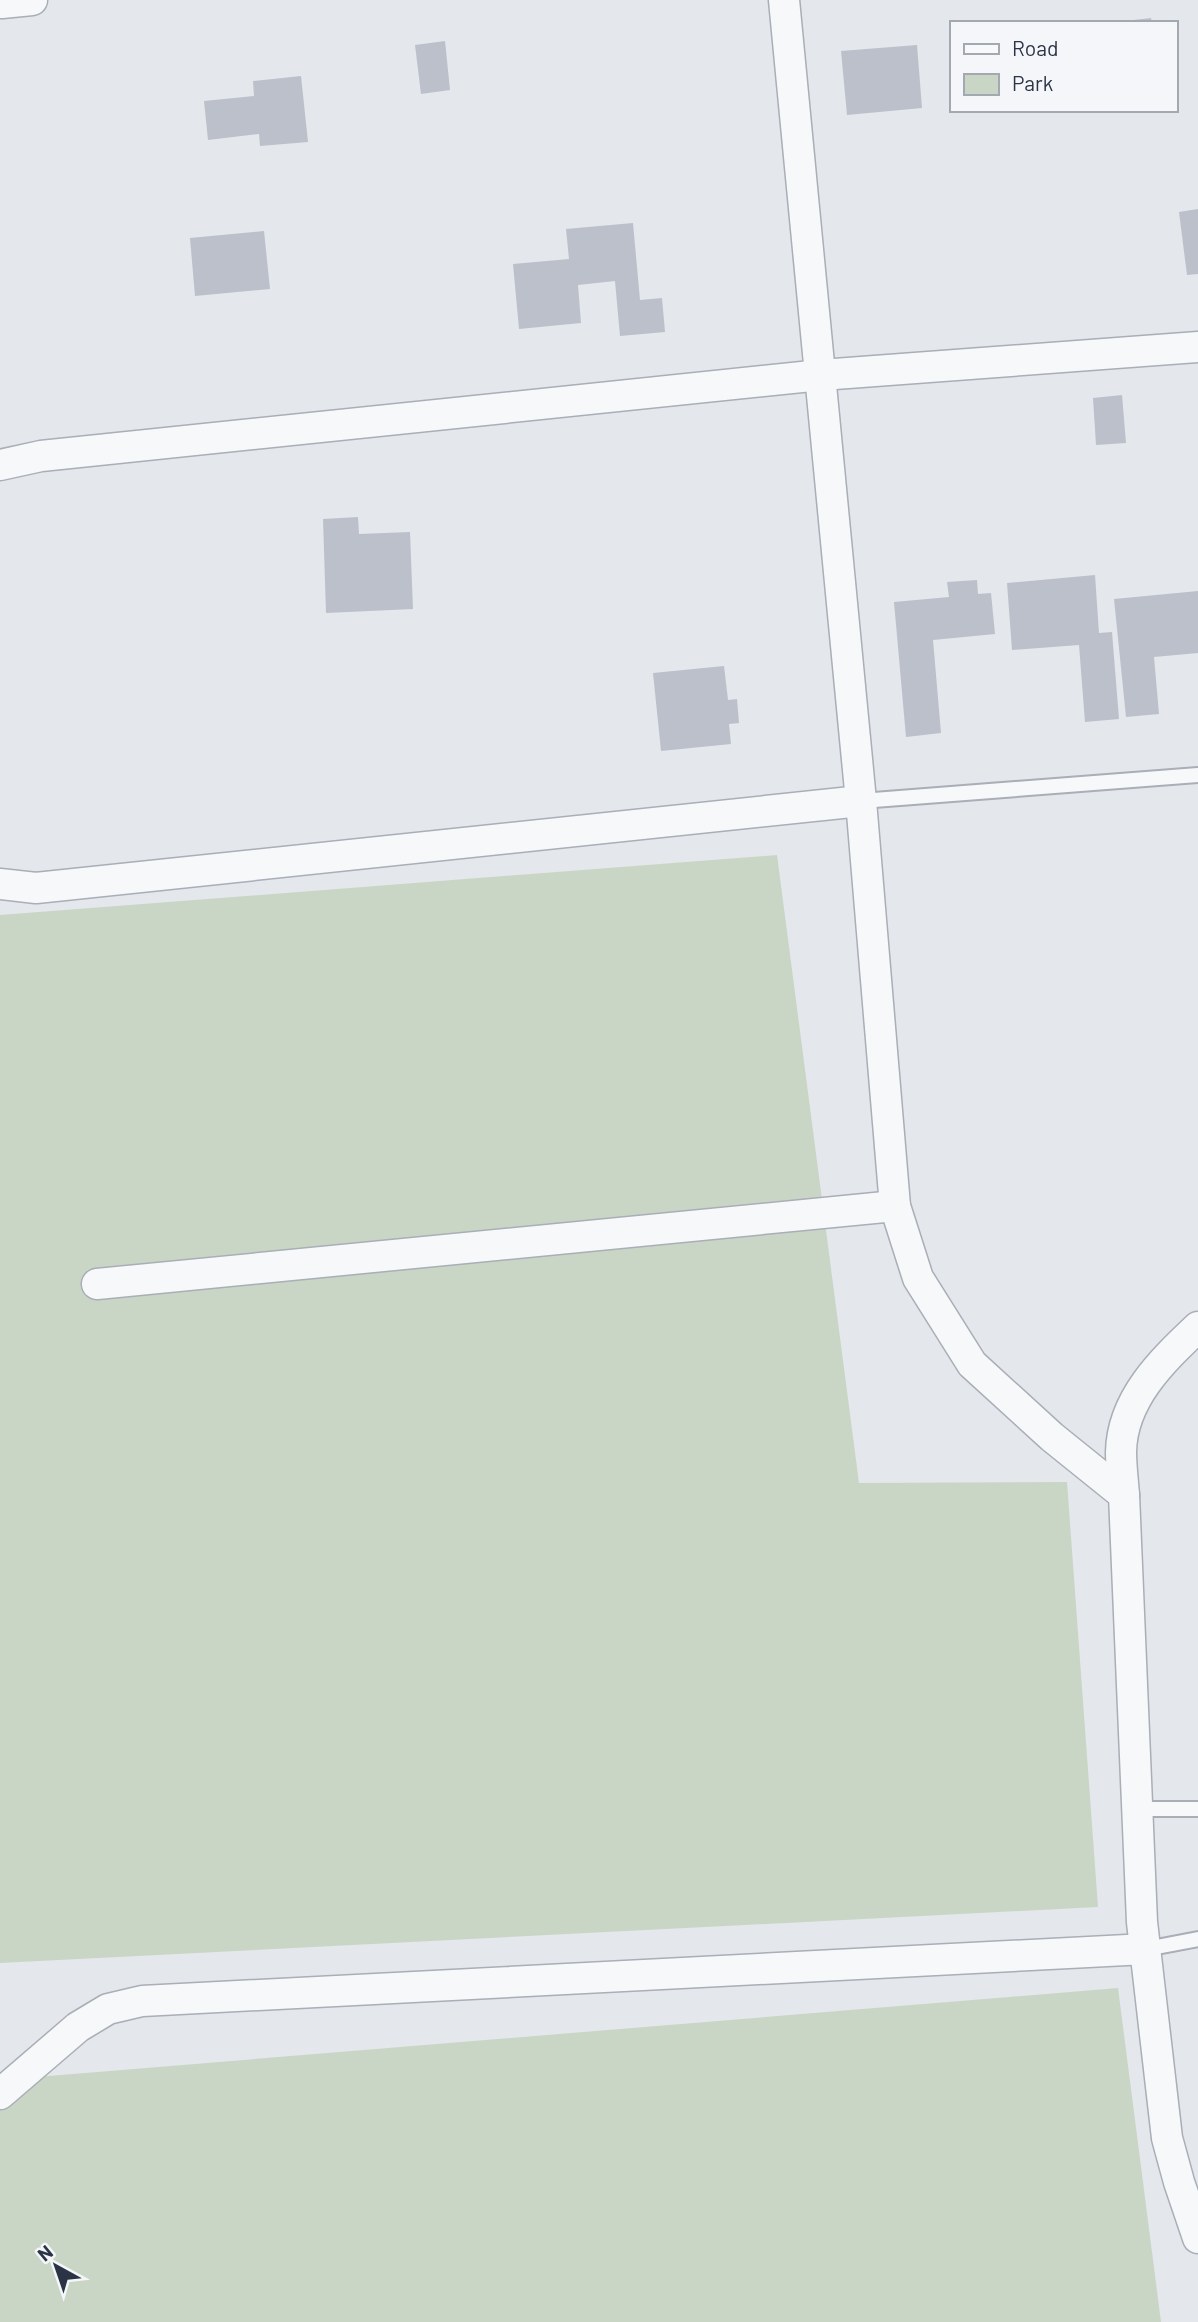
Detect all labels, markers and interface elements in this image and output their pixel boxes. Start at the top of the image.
legend [950,21,1177,112]
text: Road [1012,35,1058,60]
text: Park [1012,70,1053,95]
north arrow [21,2231,91,2301]
text: N [33,2240,57,2265]

